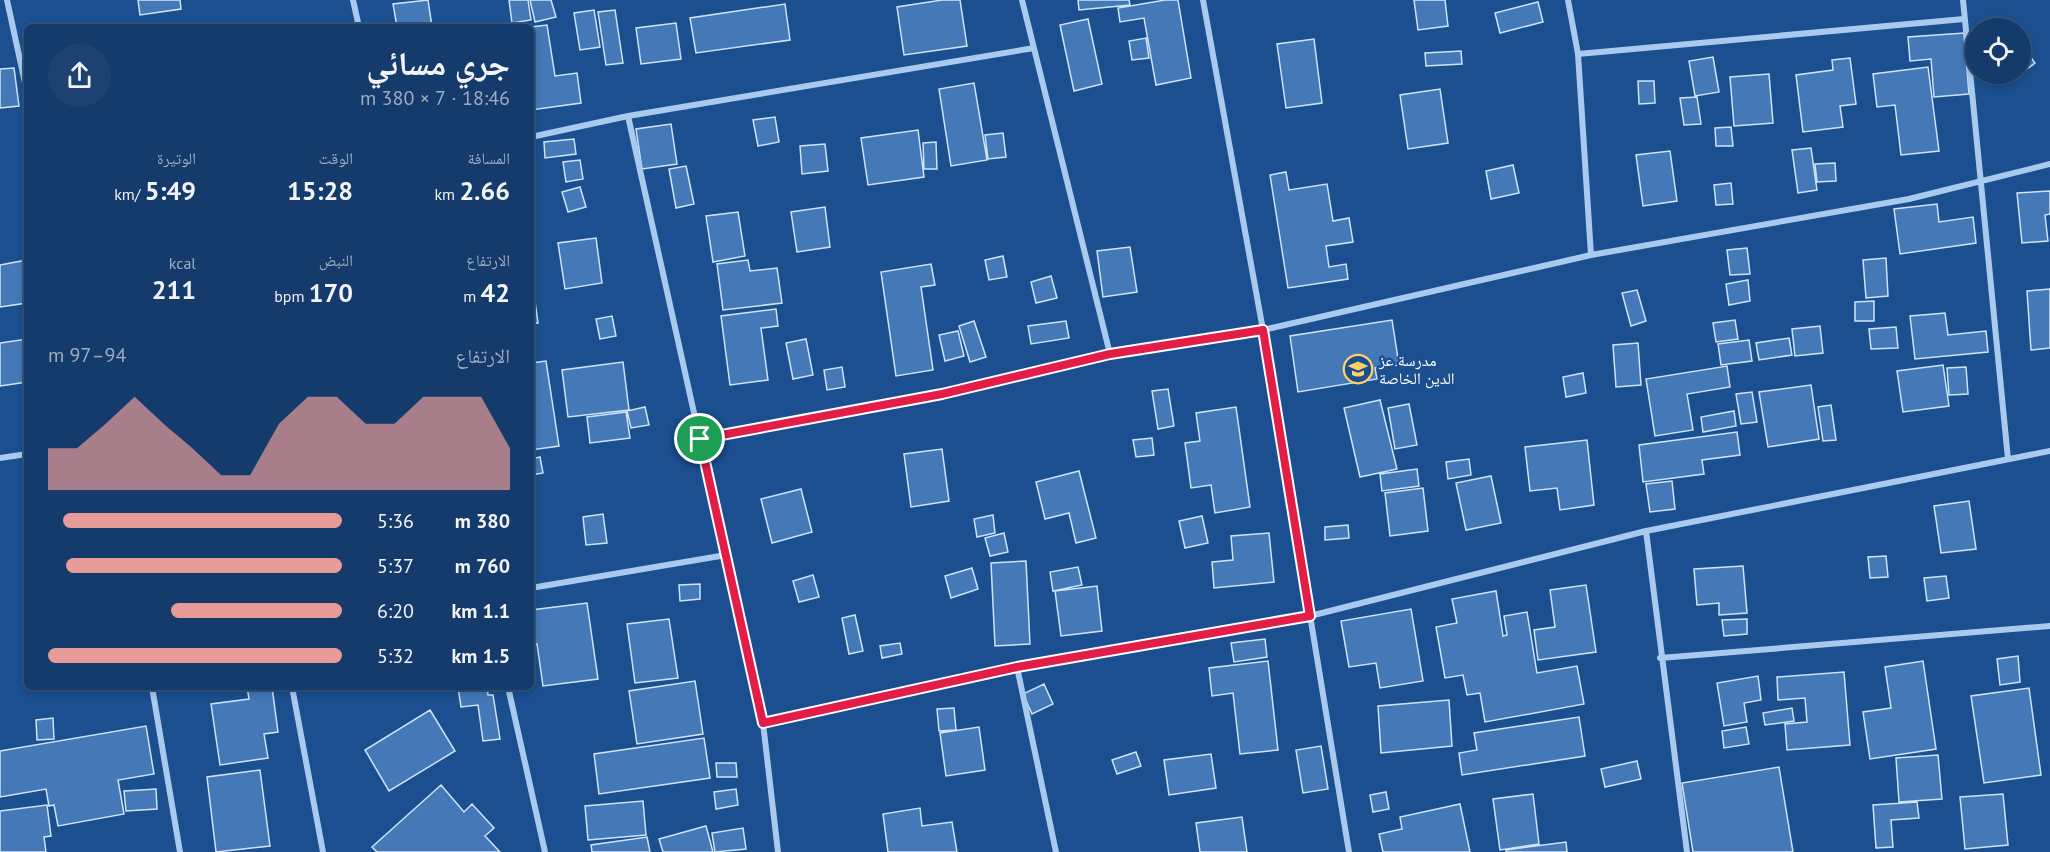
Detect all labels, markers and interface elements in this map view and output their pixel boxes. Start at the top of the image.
map controls [1965,18,2031,84]
button: locate [1965,18,2031,84]
text: جري مسائي [366,41,510,84]
button: share [48,44,111,107]
text: 18:46 · 7 × 380 m [360,85,510,111]
text: الوتيرة [157,148,196,168]
text: الوقت [319,148,353,168]
text: المسافة [468,148,510,168]
text: 5:49 [145,174,196,207]
text: 15:28 [287,174,353,207]
text: 2.66 [459,174,510,207]
text: /km [114,184,145,204]
text: km [434,184,459,204]
text: النبض [319,250,353,270]
text: الارتفاع [466,250,510,270]
text: kcal [169,253,196,273]
text: 211 [152,273,196,306]
text: 170 [309,276,353,309]
text: 42 [481,276,510,309]
text: bpm [274,286,309,306]
text: m [463,286,481,306]
text: 94–97 m [48,342,126,368]
text: الارتفاع [455,343,510,369]
place label: مدرسة عز الدين الخاصة [1378,350,1455,389]
school or university icon: مدرسة عز الدين الخاصة [1342,353,1374,385]
pin [674,413,725,464]
icon: arrive [683,422,716,455]
text: 5:36 [377,508,414,534]
text: 380 m [455,508,510,534]
text: 5:37 [377,553,414,579]
text: 760 m [455,553,510,579]
text: 6:20 [377,598,414,624]
text: 1.1 km [451,598,510,624]
text: 5:32 [377,643,414,669]
text: 1.5 km [451,643,510,669]

